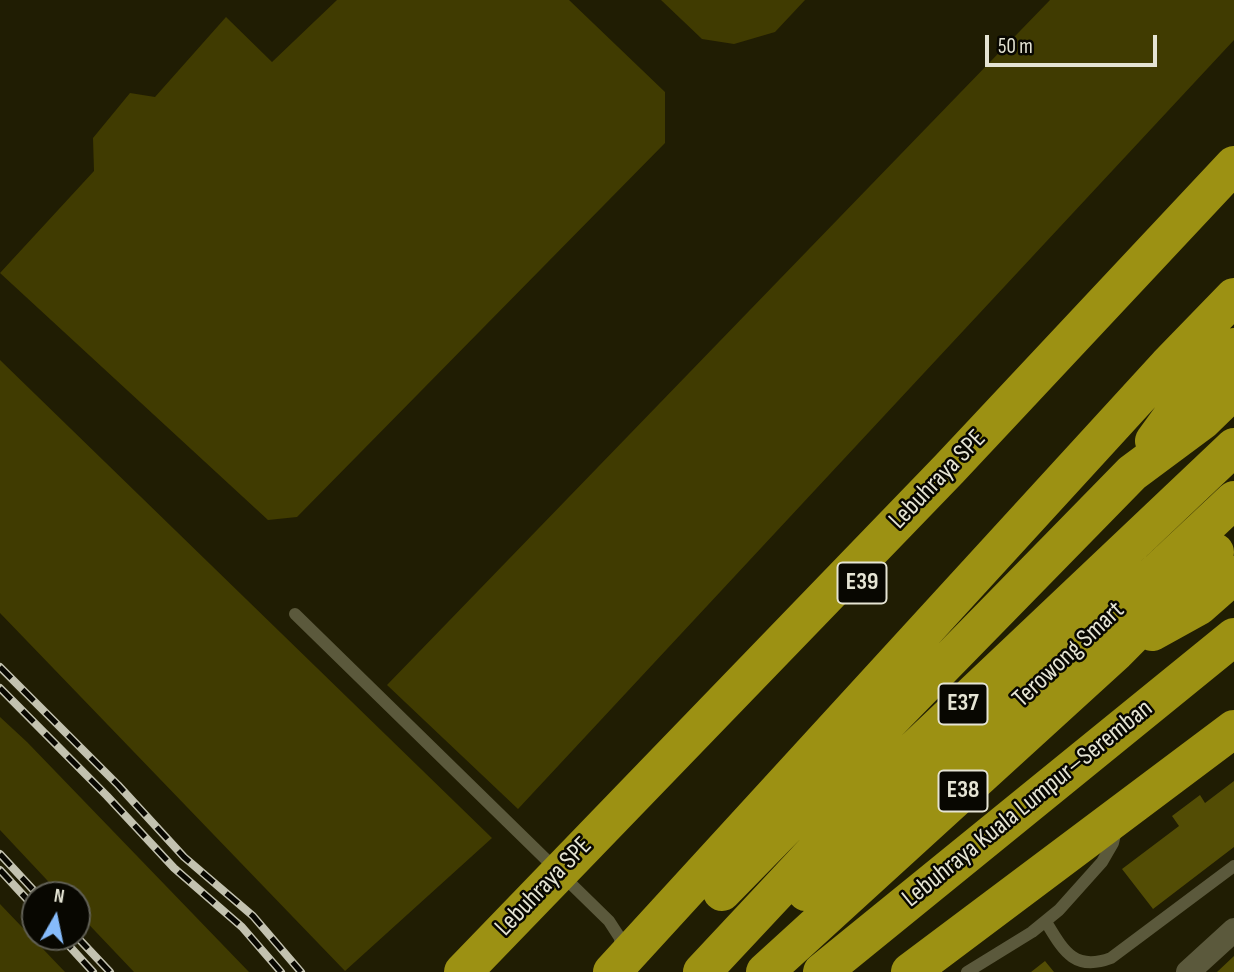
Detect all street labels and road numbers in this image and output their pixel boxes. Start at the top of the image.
street label: Lebuhraya SPE [883,424,993,536]
road number: E39 [838,562,886,604]
street label: Terowong Smart [1007,595,1131,715]
road number: E37 [939,684,988,724]
street label: Lebuhraya Kuala Lumpur–Seremban [897,694,1159,914]
road number: E38 [939,770,988,812]
street label: Lebuhraya SPE [489,831,599,943]

